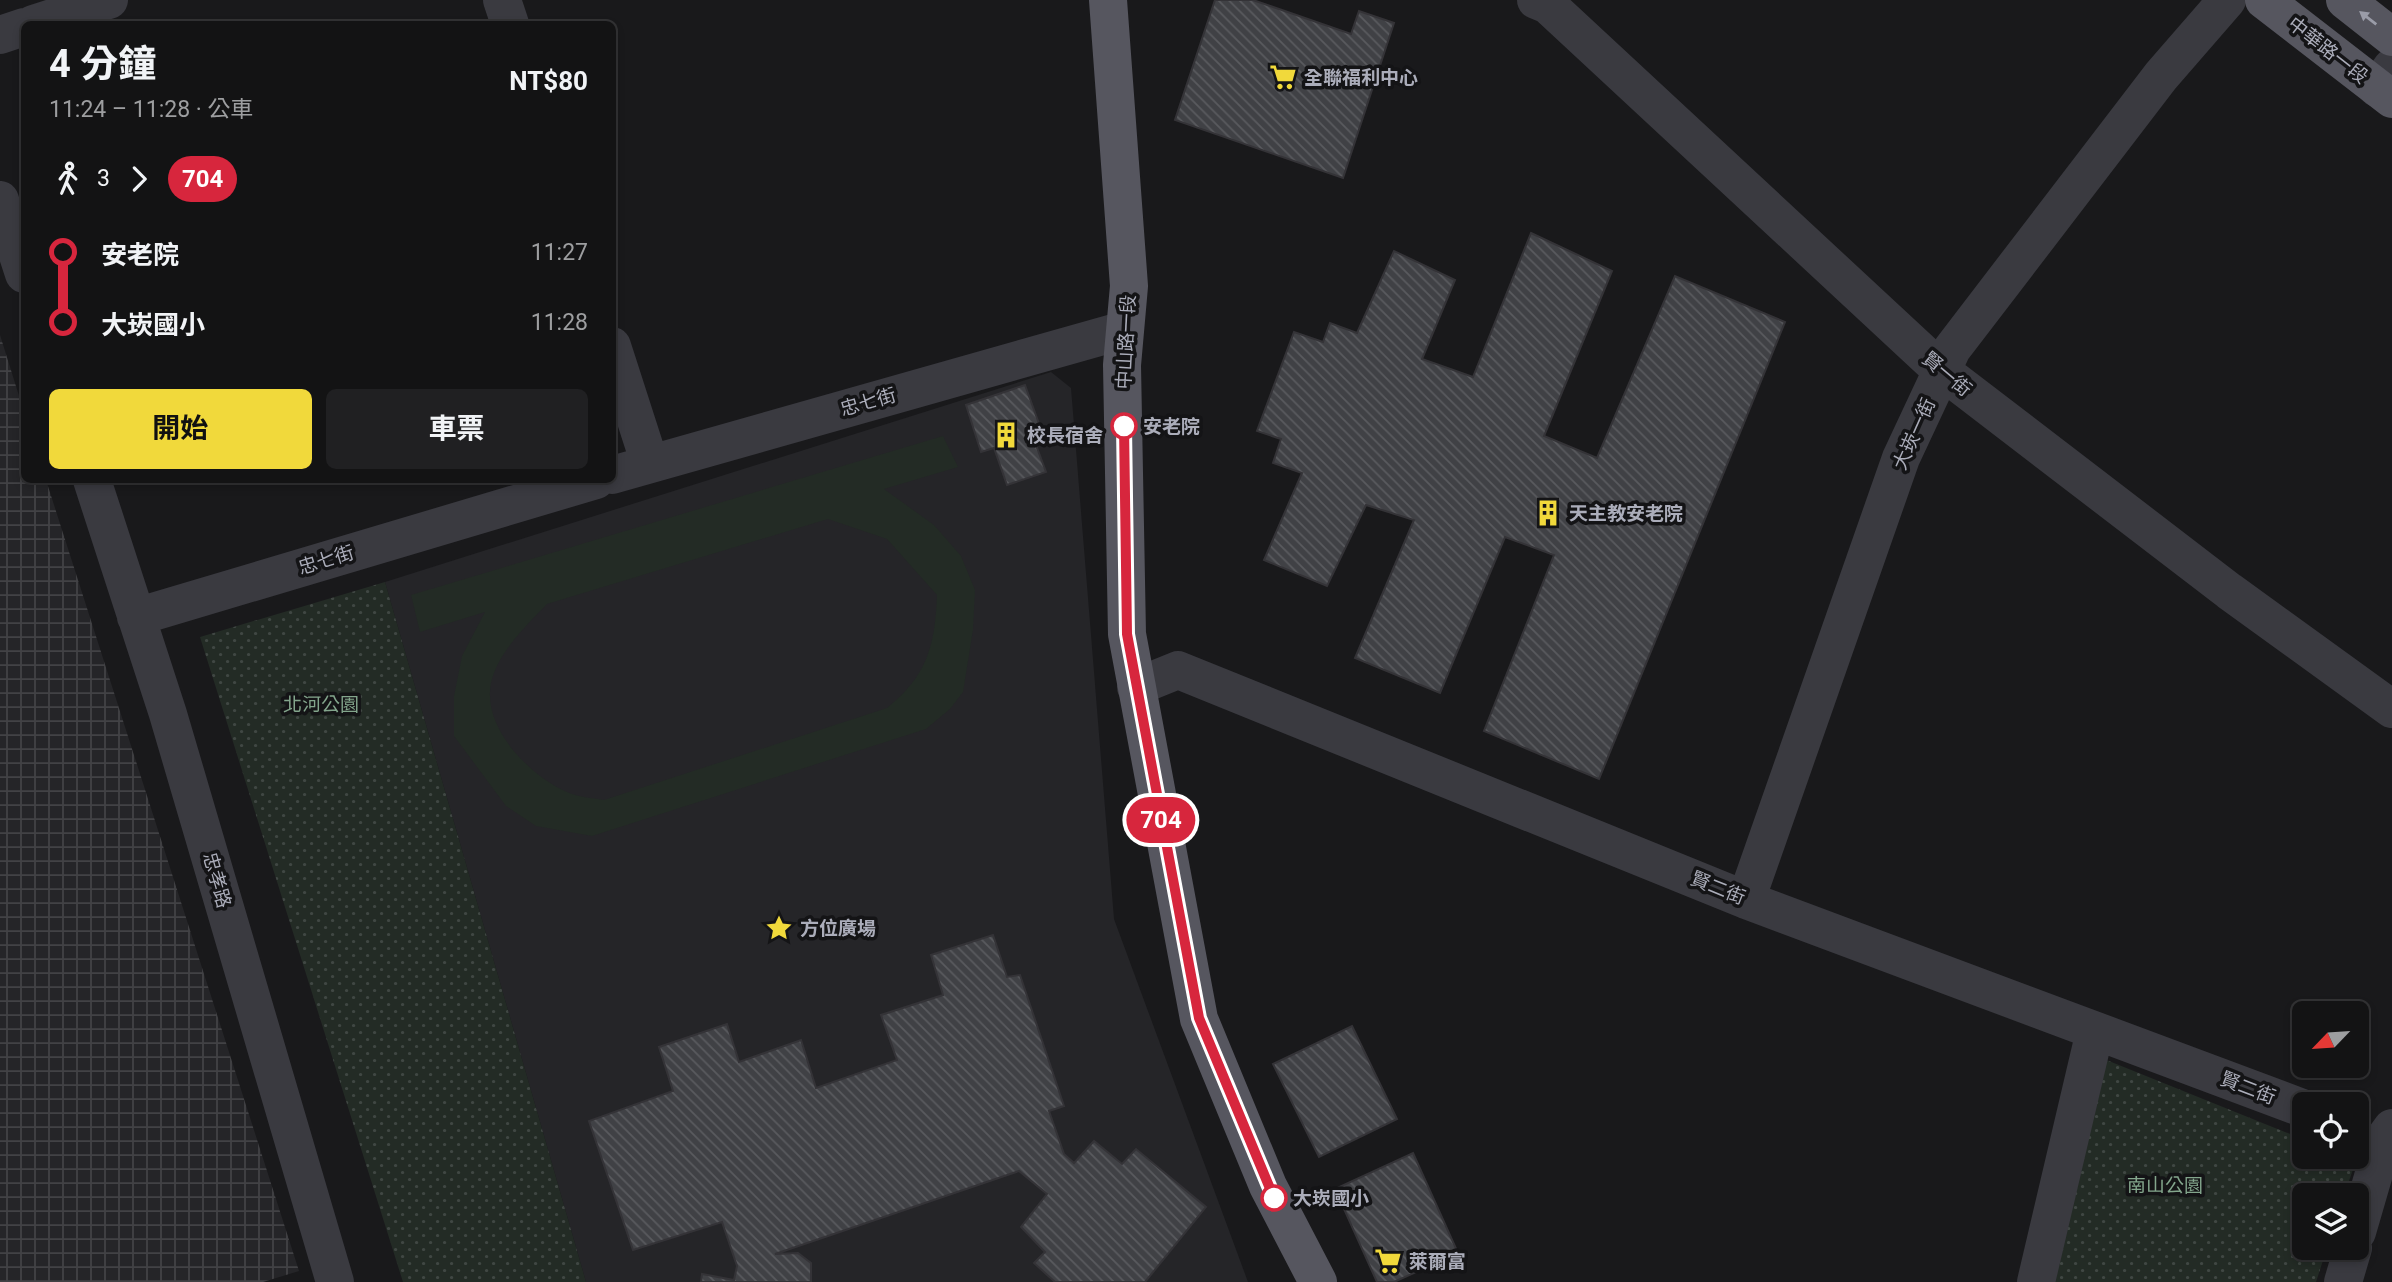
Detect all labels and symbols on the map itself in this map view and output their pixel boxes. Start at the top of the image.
one-way arrow [2360,11,2378,26]
street label: 中華路一段 [2283,12,2373,88]
supermarket icon: 全聯福利中心 [1268,62,1298,92]
place label: 全聯福利中心 [1304,66,1418,89]
street label: 中山路一段 [1112,294,1140,390]
street label: 賢一街 [1918,347,1976,401]
street label: 忠七街 [837,383,899,421]
street label: 大崁一街 [1888,395,1940,473]
marker: 安老院 [1111,413,1137,439]
place label: 安老院 [1143,415,1200,438]
building icon: 校長宿舍 [991,420,1021,450]
place label: 校長宿舍 [1027,424,1103,447]
building icon: 天主教安老院 [1533,498,1563,528]
place label: 天主教安老院 [1569,502,1683,525]
street label: 忠七街 [295,541,357,579]
park label: 北河公園 [283,693,359,716]
line badge: 704 [1121,797,1201,843]
street label: 忠孝路 [198,849,236,911]
street label: 賢二街 [1687,867,1749,909]
place icon: 方位廣場 [764,913,794,943]
place label: 方位廣場 [800,917,876,940]
north arrow [2292,1001,2370,1078]
street label: 賢二街 [2217,1067,2279,1109]
park label: 南山公園 [2127,1174,2203,1197]
marker: 大崁國小 [1261,1185,1287,1211]
place label: 大崁國小 [1293,1187,1369,1210]
supermarket icon: 萊爾富 [1373,1246,1403,1276]
place label: 萊爾富 [1409,1250,1466,1273]

